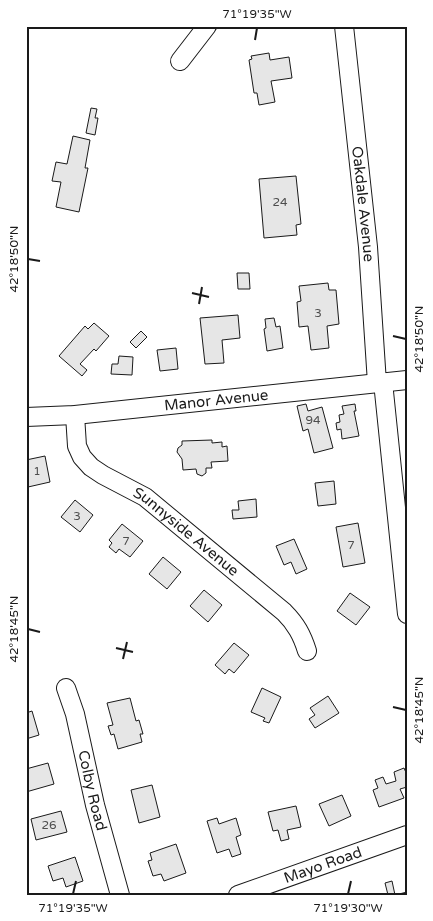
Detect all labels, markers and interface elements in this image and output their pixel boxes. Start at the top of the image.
text: 71°19'35"W [222,7,292,21]
street label: Oakdale Avenue [348,145,378,262]
house number: 24 [272,195,288,209]
text: 42°18'50"N [7,226,21,293]
house number: 3 [314,306,322,320]
text: 42°18'50"N [412,306,426,373]
street label: Manor Avenue [163,386,269,415]
house number: 94 [305,413,321,427]
house number: 1 [33,464,41,478]
street label: Sunnyside Avenue [130,483,242,580]
house number: 3 [73,509,81,523]
house number: 7 [122,534,130,548]
house number: 7 [347,538,355,552]
text: 42°18'45"N [7,596,21,663]
text: 42°18'45"N [412,677,426,744]
street label: Colby Road [74,749,111,833]
house number: 26 [41,818,57,832]
street label: Mayo Road [281,843,364,887]
text: 71°19'35"W [38,901,108,915]
text: 71°19'30"W [313,901,383,915]

